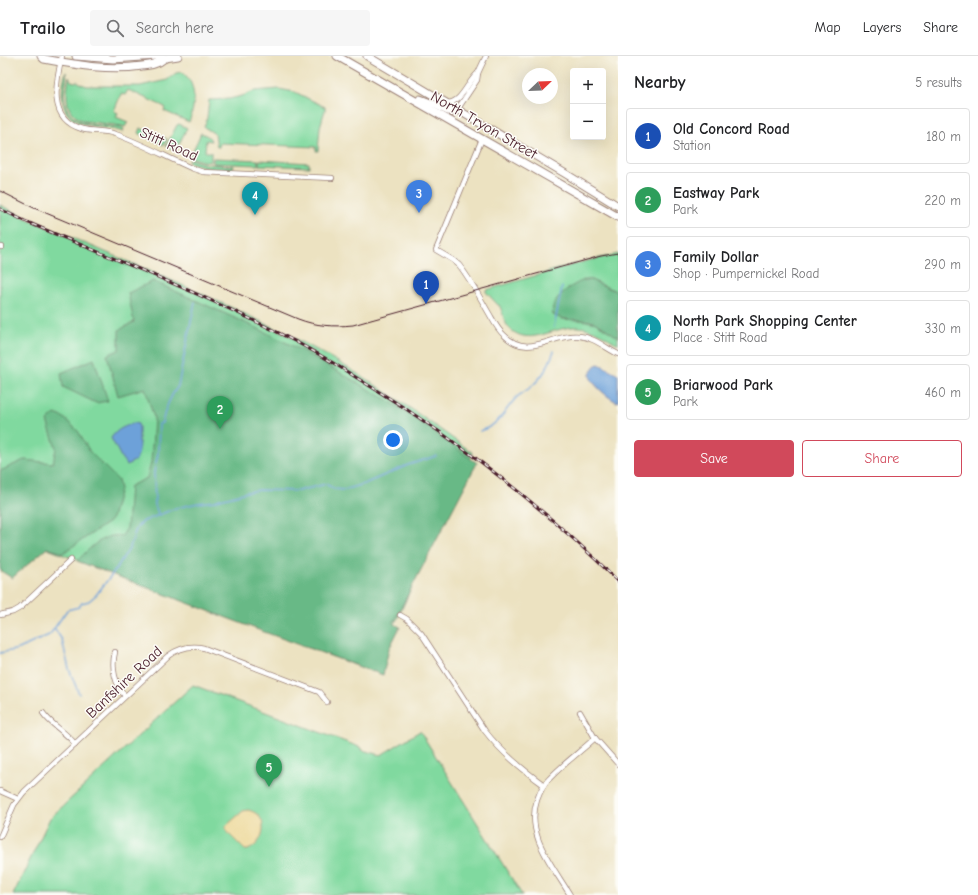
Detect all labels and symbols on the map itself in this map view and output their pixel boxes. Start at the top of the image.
north arrow [522,68,558,104]
street label: North Tryon Street [427,87,541,163]
street label: Stitt Road [137,123,201,165]
pin: 3 [406,180,432,213]
pin: 4 [242,182,268,215]
pin: 1 [413,271,439,304]
pin: 2 [207,396,233,429]
your location [383,430,403,450]
street label: Banfshire Road [82,642,166,722]
pin: 5 [256,754,282,787]

